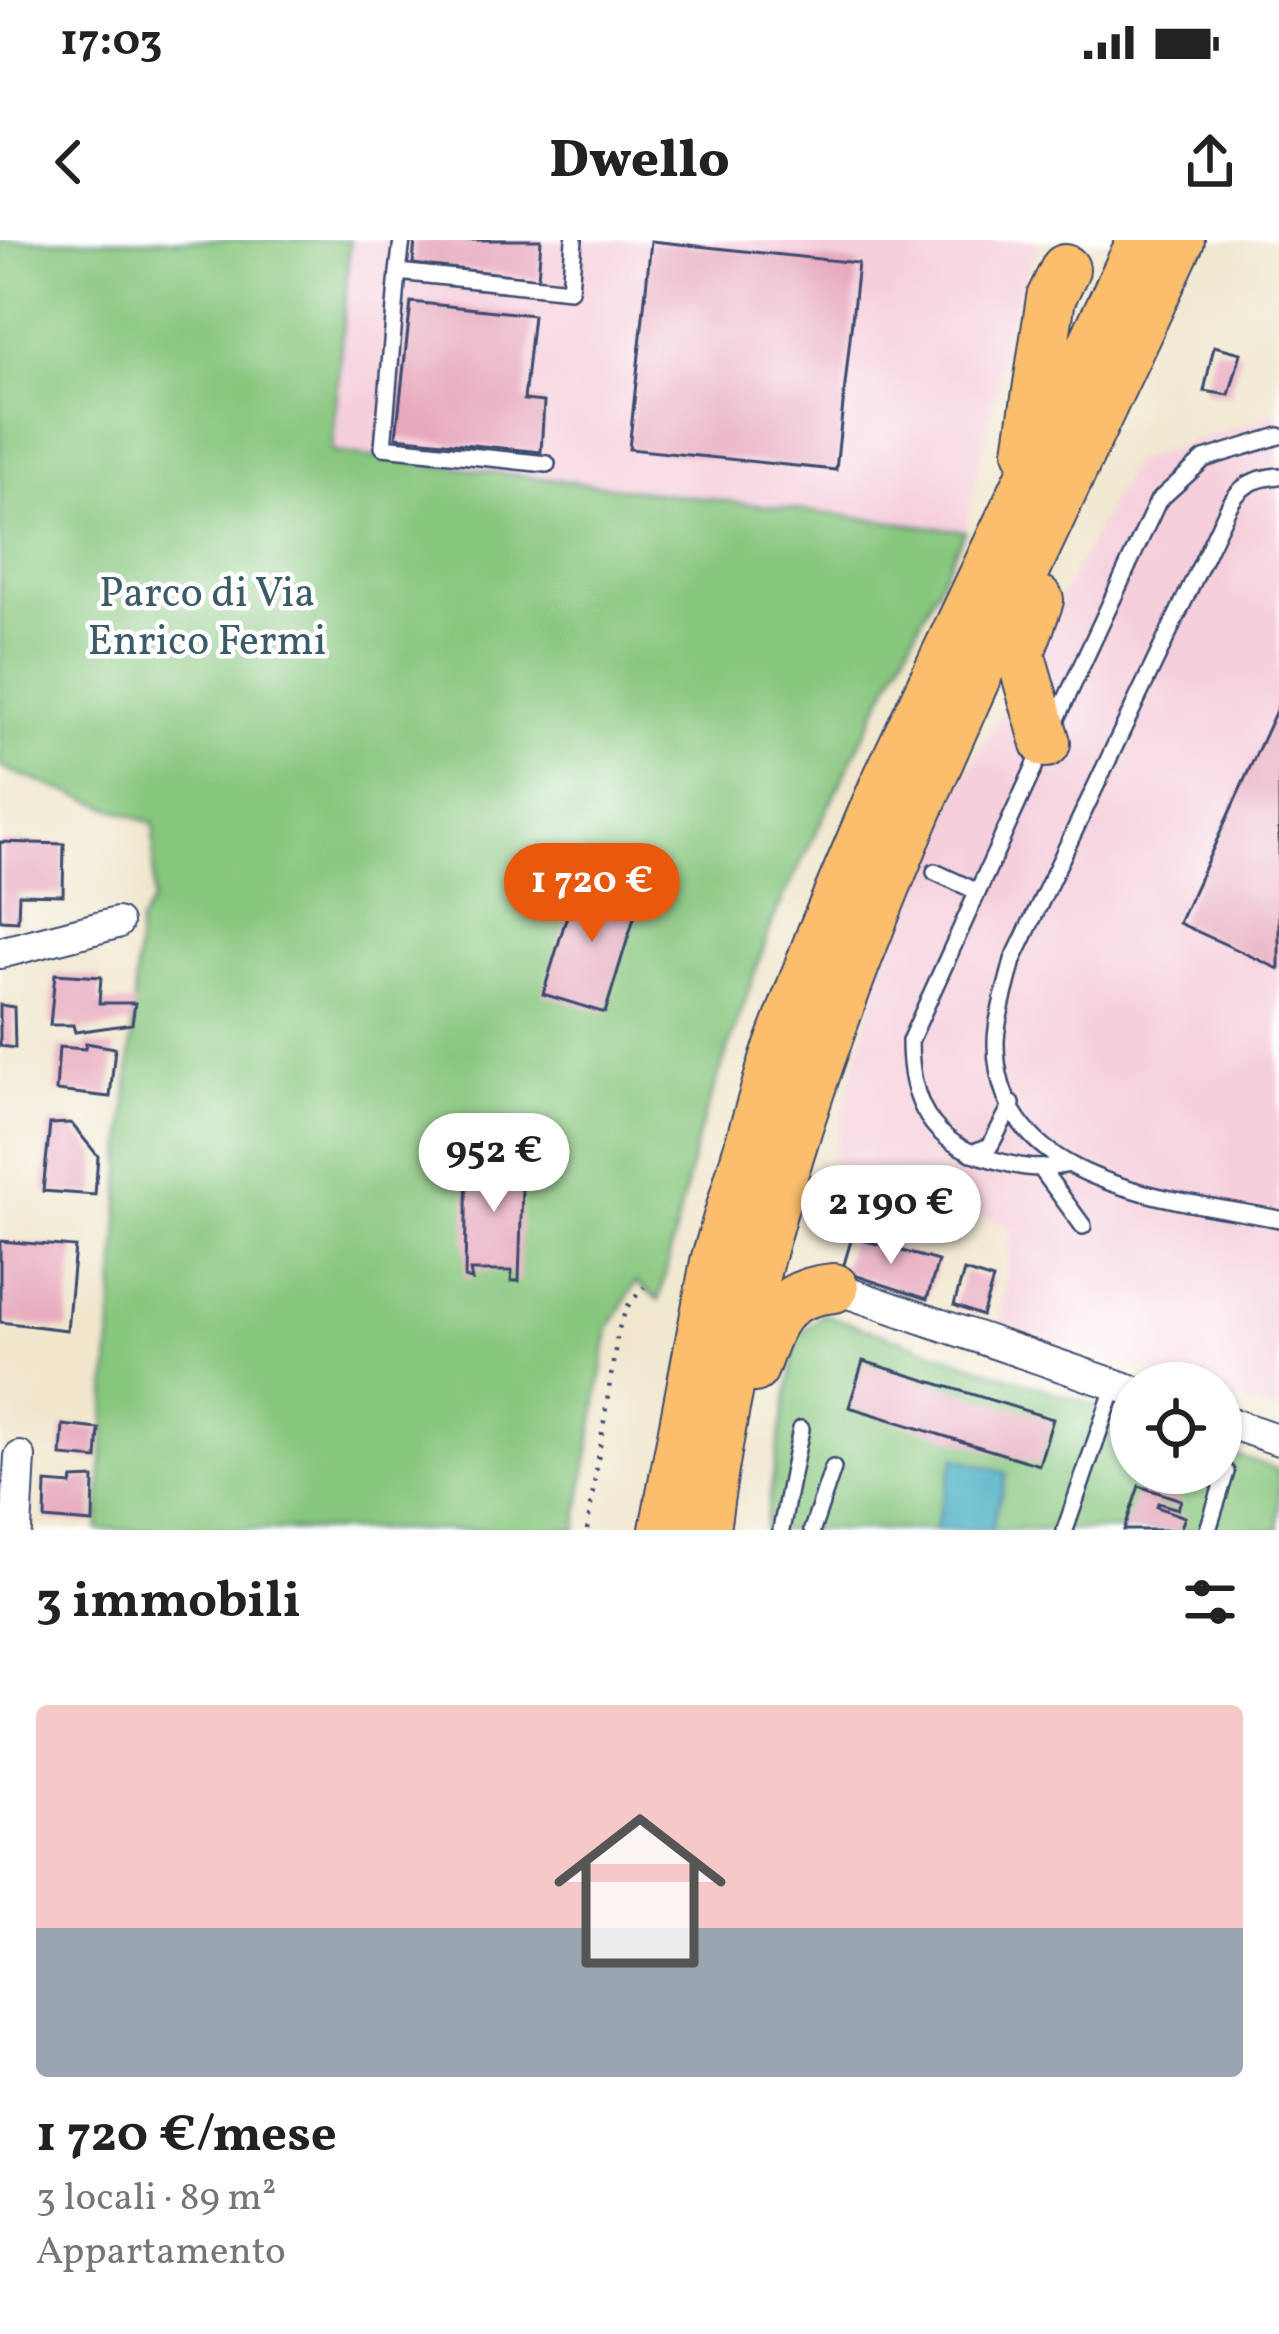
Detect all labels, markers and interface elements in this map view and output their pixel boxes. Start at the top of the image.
text: 17:03 [60,11,163,74]
text: Dwello [549,125,730,200]
icon: back [36,129,102,195]
icon: share [1177,129,1243,195]
park label: Parco di Via Enrico Fermi [88,566,326,673]
pin: 1 720 € [481,843,703,945]
text: 1 720 € [531,855,653,909]
pin: 952 € [410,1113,578,1215]
text: 952 € [446,1125,542,1179]
pin: 2 190 € [780,1165,1002,1267]
text: 2 190 € [828,1177,954,1231]
map controls [1110,1362,1242,1494]
button: locate [1110,1362,1242,1494]
text: 3 immobili [36,1567,301,1638]
icon: filters [1177,1569,1243,1635]
icon: home [532,1783,748,1999]
text: 1 720 €/mese [36,2101,337,2172]
text: 3 locali · 89 m² [36,2172,277,2226]
text: Appartamento [36,2226,286,2280]

